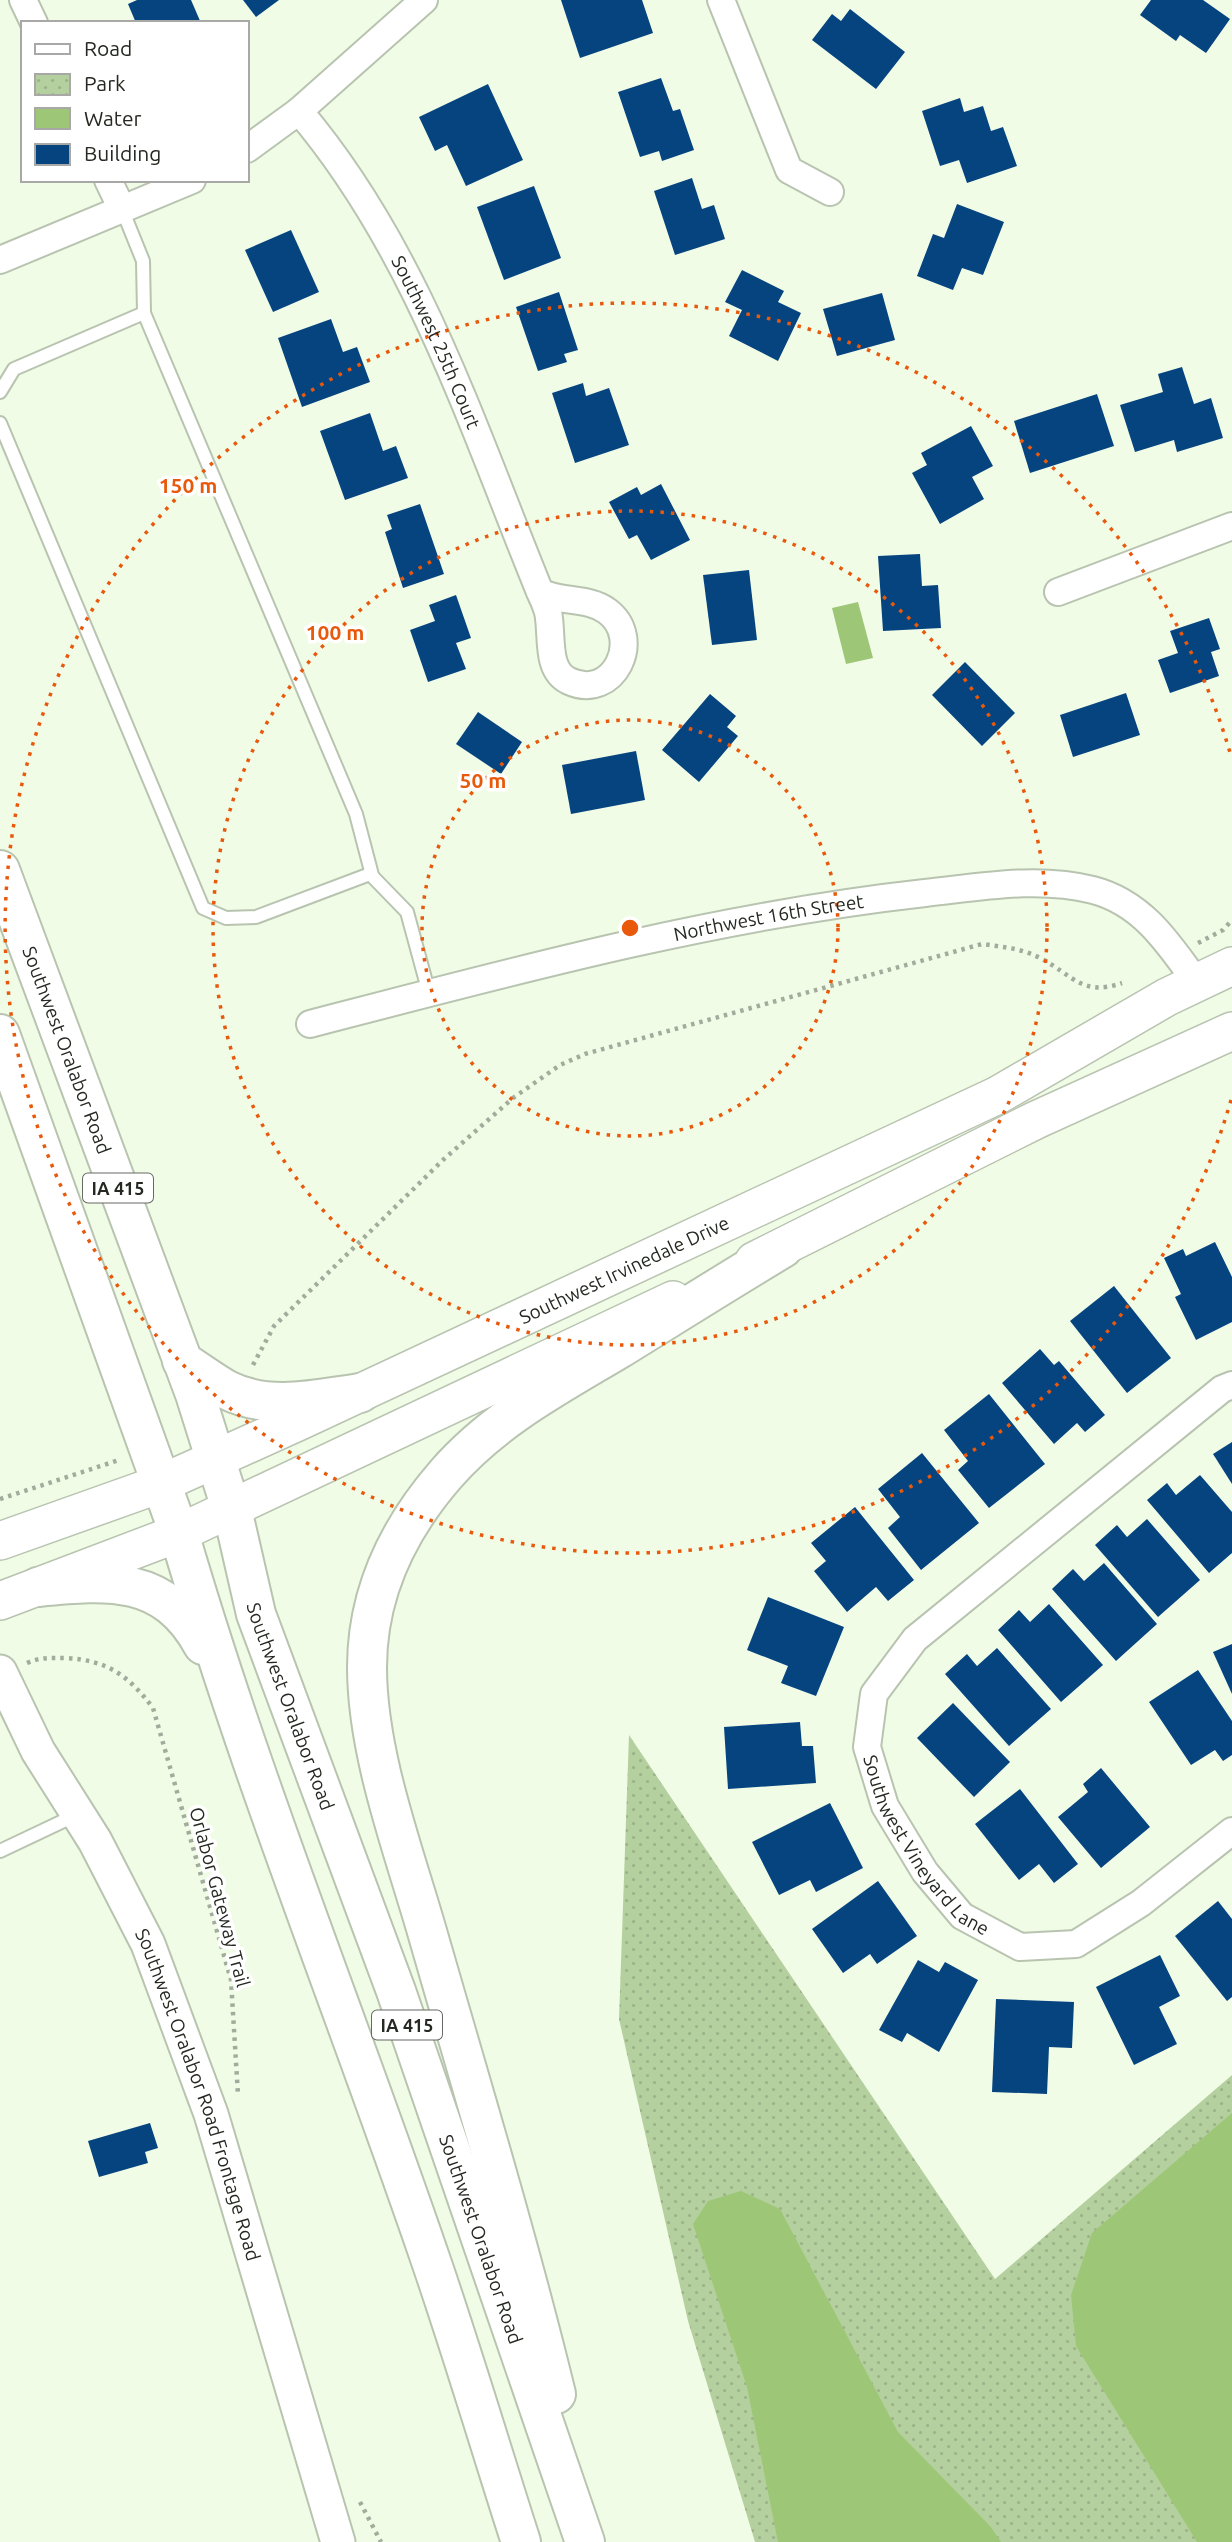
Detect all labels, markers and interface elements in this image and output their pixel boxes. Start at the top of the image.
legend [21,21,248,182]
text: Road [84,36,132,60]
text: Park [84,71,126,95]
text: Water [84,106,142,130]
text: Building [84,141,161,165]
street label: Southwest 25th Court [387,252,485,432]
text: 150 m [159,473,217,497]
text: 100 m [306,620,364,644]
text: 50 m [460,768,506,792]
street label: Northwest 16th Street [671,890,866,945]
centre of rings [618,916,642,940]
street label: Southwest Oralabor Road [18,943,116,1157]
road number: IA 415 [83,1174,153,1203]
street label: Southwest Irvinedale Drive [516,1211,732,1328]
street label: Southwest Oralabor Road [243,1600,339,1813]
street label: Southwest Vineyard Lane [859,1752,993,1939]
street label: Orlabor Gateway Trail [185,1805,255,1989]
street label: Southwest Oralabor Road Frontage Road [131,1925,265,2263]
road number: IA 415 [372,2010,442,2039]
street label: Southwest Oralabor Road [435,2132,527,2347]

